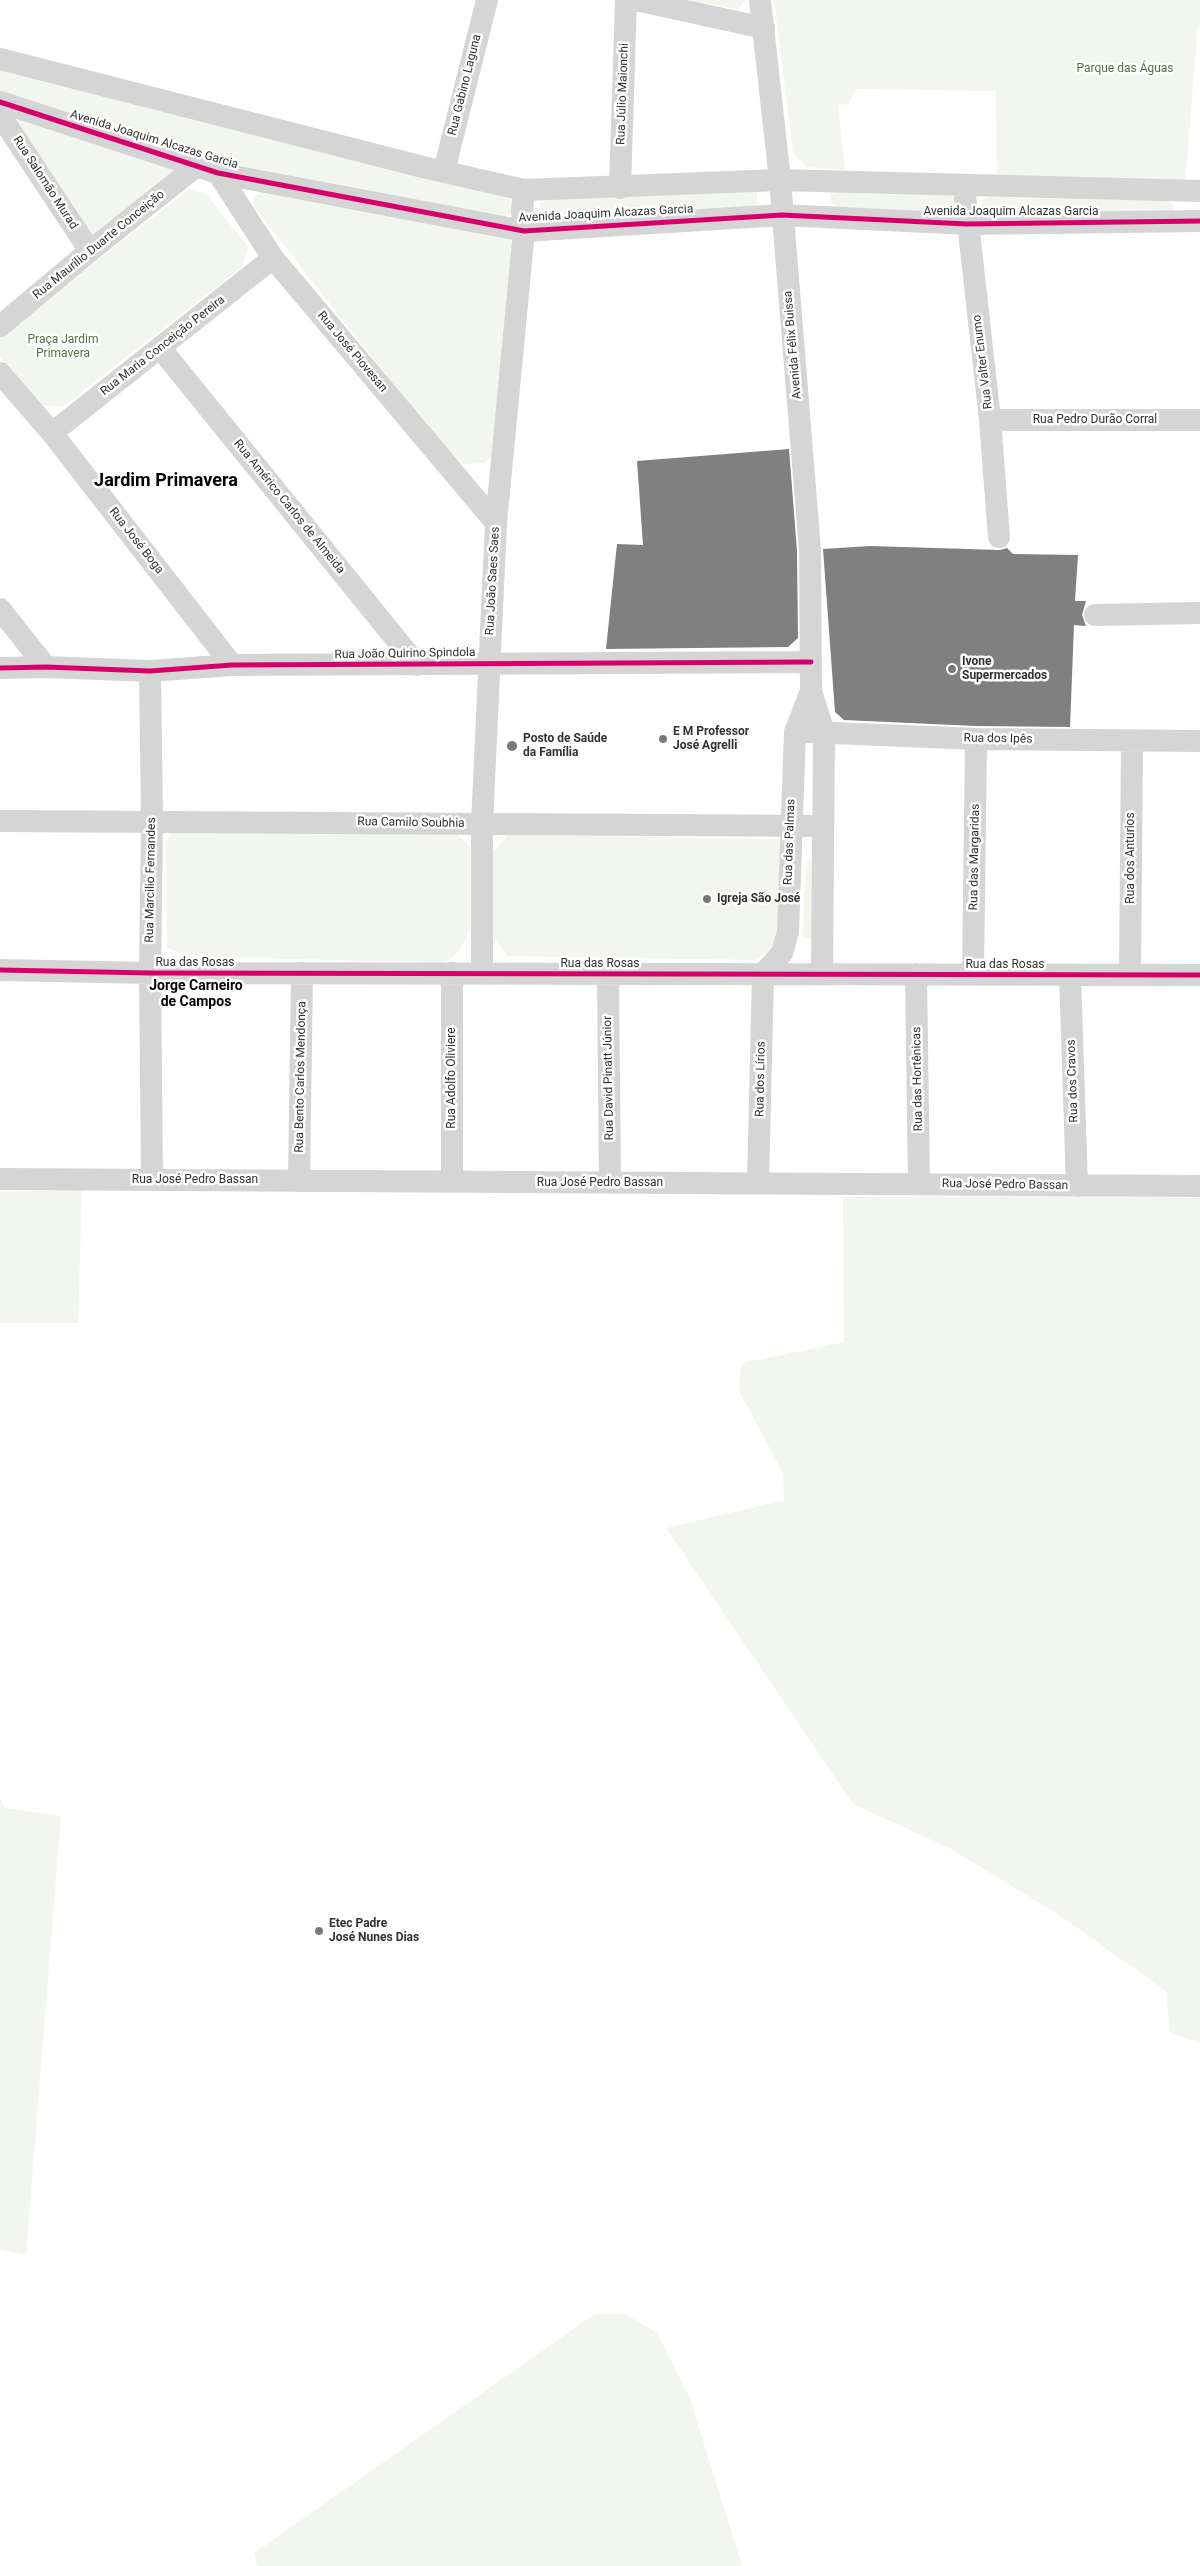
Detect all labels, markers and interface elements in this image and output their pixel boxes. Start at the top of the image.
street label: Rua Gabino Laguna [445,33,485,137]
street label: Rua Júlio Maionchi [614,43,632,145]
park label: Parque das Águas [1076,62,1174,76]
street label: Avenida Joaquim Alcazas Garcia [68,108,240,172]
street label: Rua Salomão Murad [10,134,80,232]
street label: Rua Maurilio Duarte Conceição [30,188,168,302]
street label: Avenida Joaquim Alcazas Garcia [518,202,694,226]
street label: Avenida Joaquim Alcazas Garcia [924,205,1098,219]
street label: Avenida Félix Buissa [781,290,805,400]
street label: Rua Maria Conceição Pereira [98,293,228,399]
street label: Rua José Piovesan [314,309,390,395]
street label: Rua Valter Enumo [970,314,996,410]
park label: Praça Jardim Primavera [27,333,99,361]
street label: Rua Pedro Durão Corral [1033,413,1157,427]
street label: Rua Américo Carlos de Almeida [230,437,348,577]
district label: Jardim Primavera [94,470,238,492]
street label: Rua José Boga [106,505,166,577]
street label: Rua João Saes Saes [483,526,503,636]
street label: Rua João Quirino Spindola [334,646,476,662]
place label: Ivone Supermercados [962,655,1047,683]
marker: Ivone Supermercados [946,663,958,675]
place label: E M Professor José Agrelli [673,725,749,753]
street label: Rua dos Ipês [963,731,1033,747]
place label: Posto de Saúde da Família [523,732,607,760]
marker: E M Professor José Agrelli [657,733,669,745]
marker: Posto de Saúde da Família [505,739,519,753]
street label: Rua das Palmas [781,799,799,885]
street label: Rua das Margaridas [967,804,983,910]
street label: Rua dos Anturios [1124,812,1138,904]
street label: Rua Camilo Soubhia [357,815,465,831]
street label: Rua Marcilio Fernandes [143,817,159,943]
place label: Igreja São José [717,892,800,906]
marker: Igreja São José [701,893,713,905]
street label: Rua das Rosas [155,956,235,970]
street label: Rua das Rosas [560,957,640,971]
street label: Rua das Rosas [965,958,1045,972]
district label: Jorge Carneiro de Campos [149,978,243,1010]
street label: Rua Bento Carlos Mendonça [292,1001,310,1153]
street label: Rua David Pinatt Júnior [601,1016,617,1140]
street label: Rua Adolfo Oliviere [445,1027,459,1129]
street label: Rua das Hortênicas [910,1027,926,1131]
street label: Rua dos Cravos [1064,1039,1082,1123]
street label: Rua dos Lírios [753,1041,769,1117]
street label: Rua José Pedro Bassan [132,1173,258,1187]
street label: Rua José Pedro Bassan [537,1176,663,1190]
street label: Rua José Pedro Bassan [942,1177,1068,1193]
place label: Etec Padre José Nunes Dias [329,1917,419,1945]
marker: Etec Padre José Nunes Dias [313,1925,325,1937]

